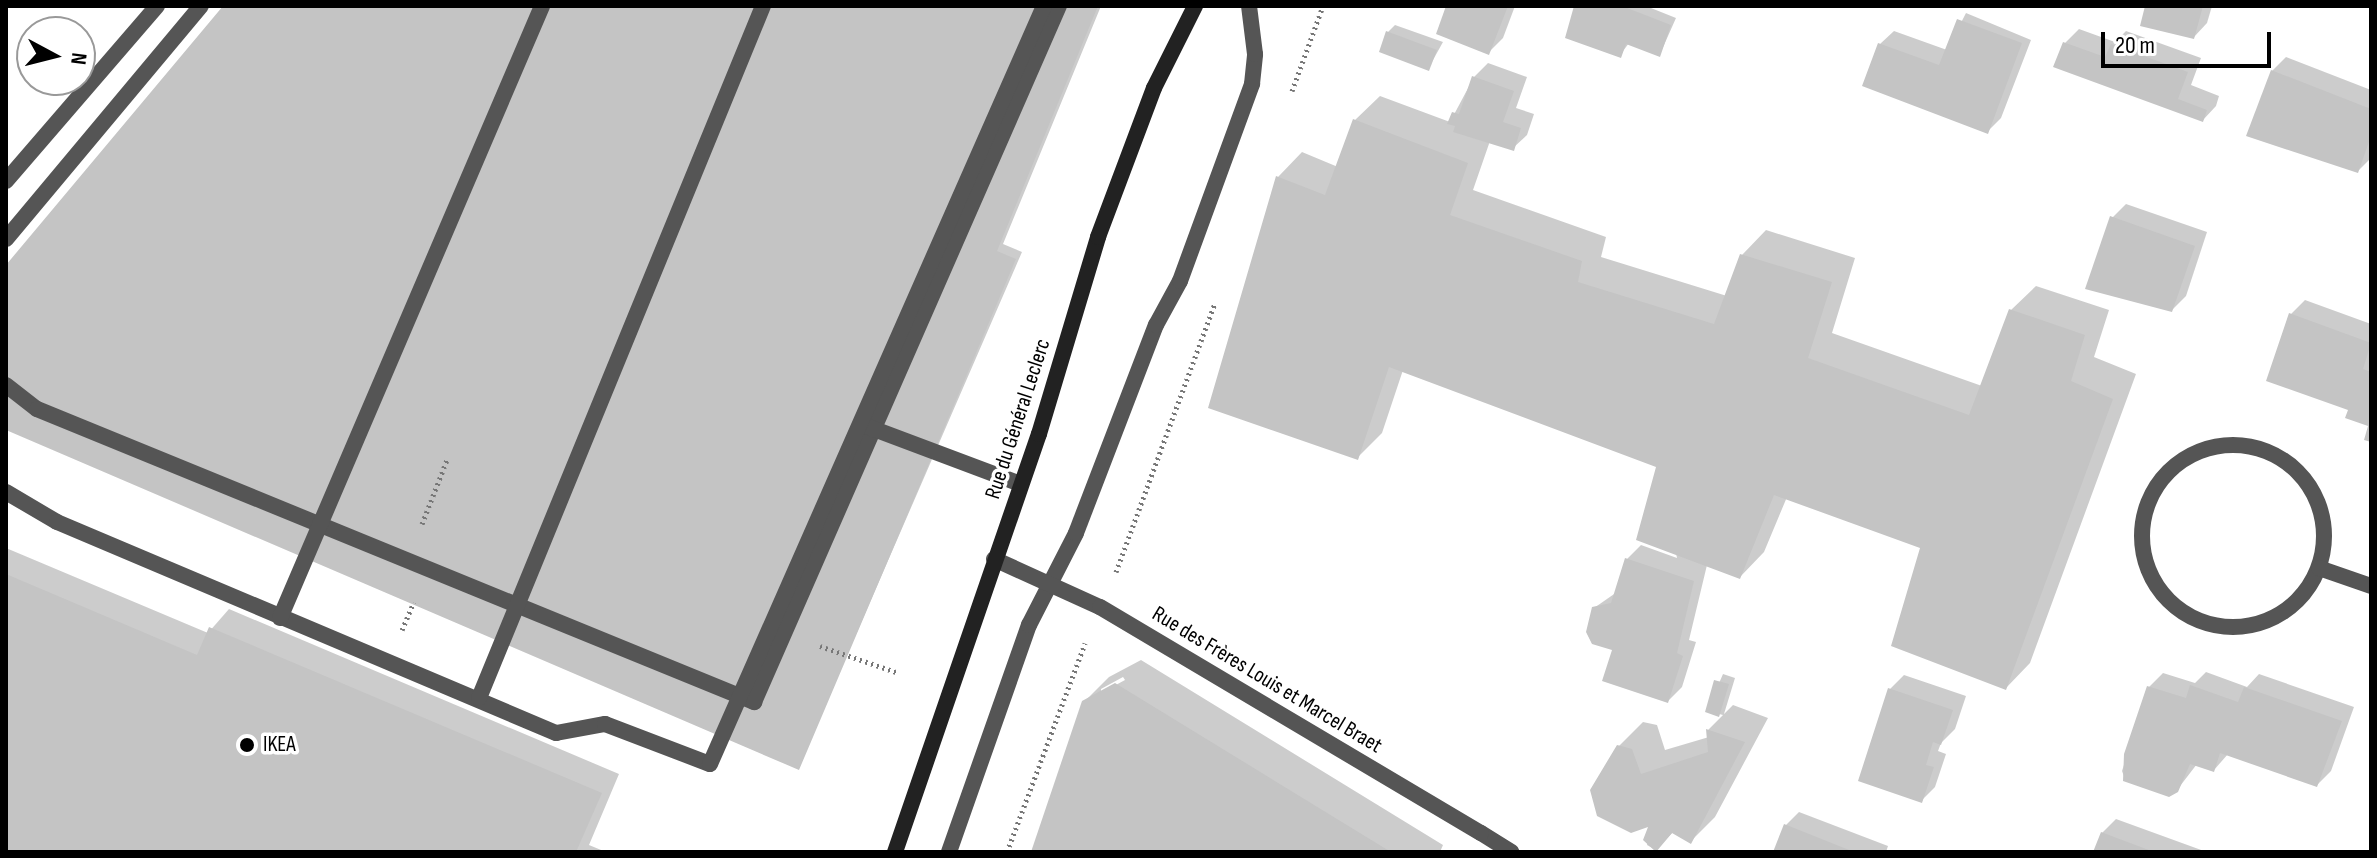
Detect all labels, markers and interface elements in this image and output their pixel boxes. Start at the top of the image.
north arrow [16,16,96,96]
scale bar [2105,16,2275,66]
text: 20 m [2115,31,2155,60]
text: N [64,51,92,66]
street label: Rue du Général Leclerc [980,336,1056,502]
street label: Rue des Frères Louis et Marcel Braet [1147,601,1387,759]
place label: IKEA [263,732,296,758]
marker: IKEA [238,736,256,754]

